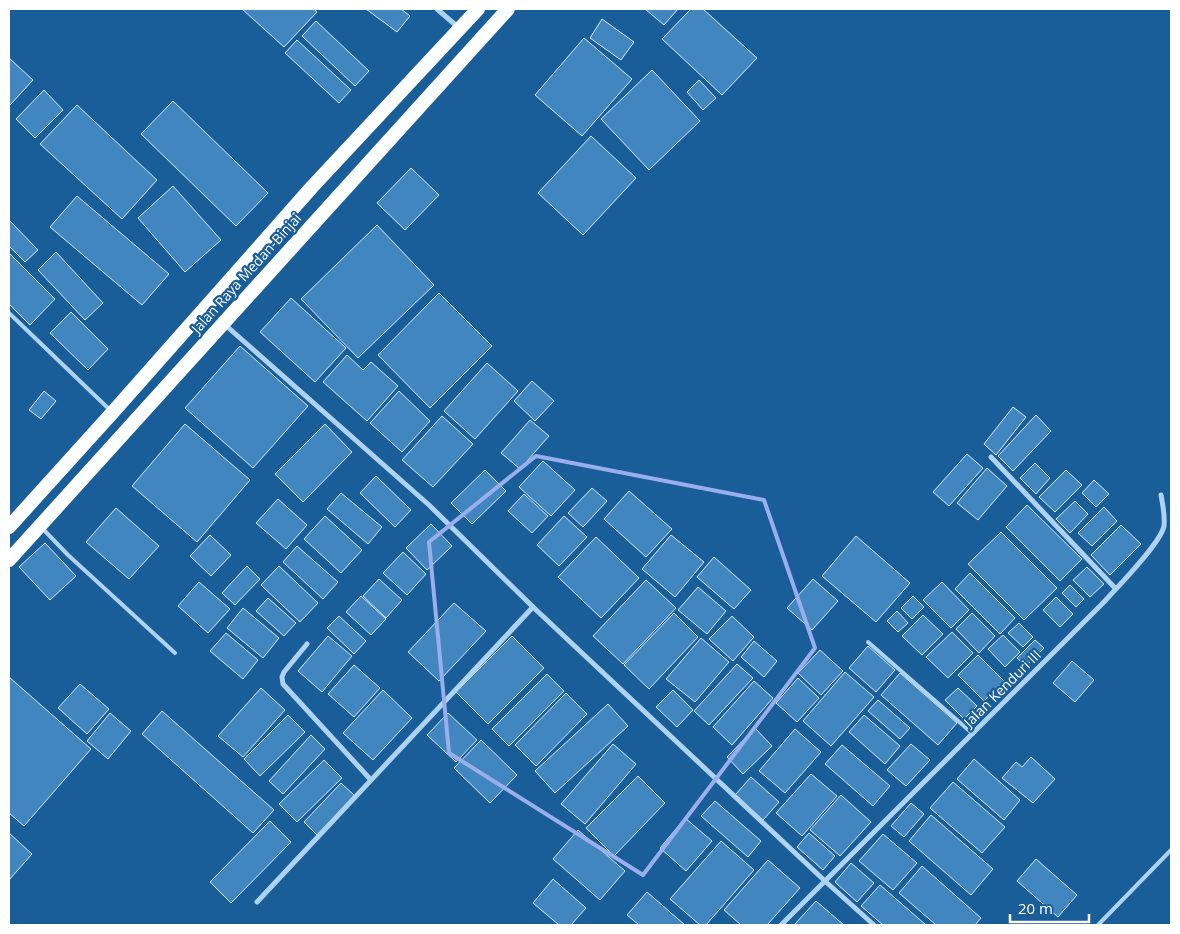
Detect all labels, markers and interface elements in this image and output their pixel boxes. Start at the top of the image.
street label: Jalan Raya Medan-Binjai [185,209,305,339]
street label: Jalan Kenduri III [958,645,1045,732]
scale bar [1010,892,1089,924]
text: 20 m [1018,898,1053,918]

